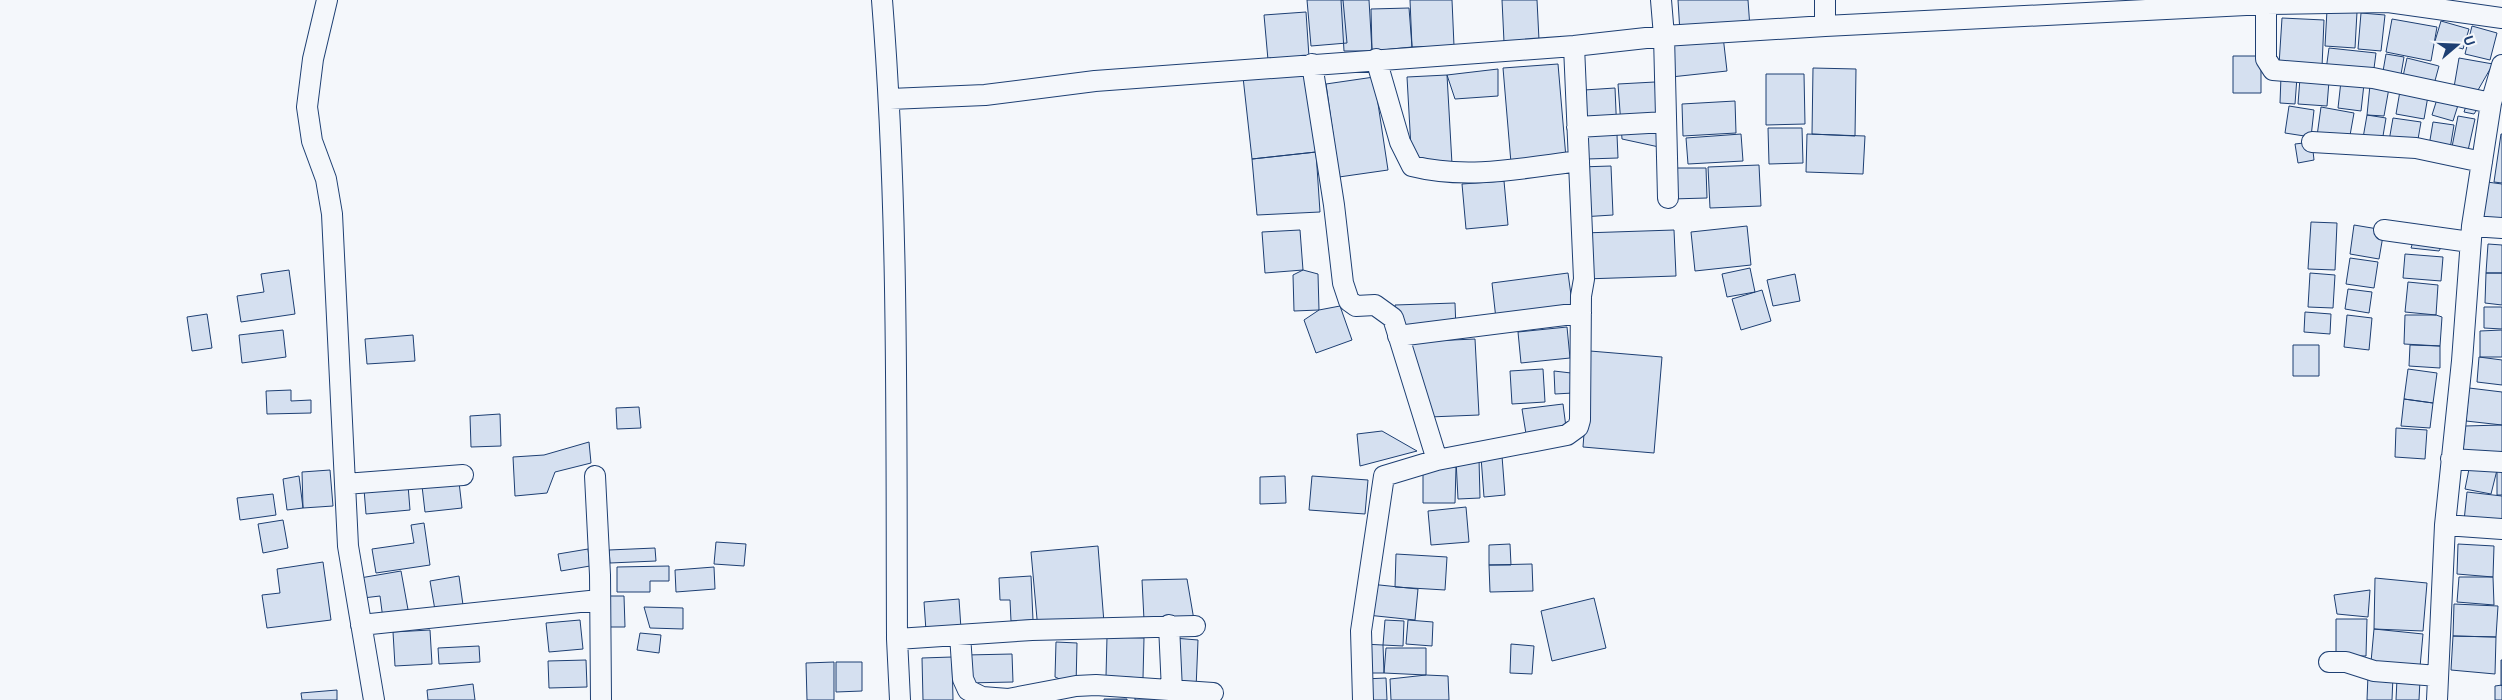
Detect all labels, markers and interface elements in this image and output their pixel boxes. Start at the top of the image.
north arrow [2432,20,2482,70]
text: U [2459,33,2479,48]

